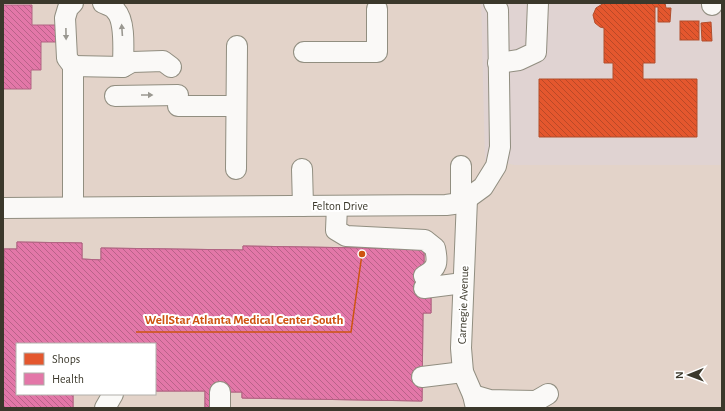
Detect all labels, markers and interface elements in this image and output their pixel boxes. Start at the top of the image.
one-way arrow [119,24,126,36]
one-way arrow [63,28,69,41]
one-way arrow [141,92,154,98]
street label: Felton Drive [312,200,368,212]
street label: Carnegie Avenue [456,266,470,344]
callout: WellStar Atlanta Medical Center South [136,307,351,332]
text: WellStar Atlanta Medical Center South [145,314,344,327]
legend [16,343,156,395]
text: Shops [52,353,80,365]
north arrow [669,355,709,395]
text: N [674,371,685,379]
text: Health [52,373,84,385]

